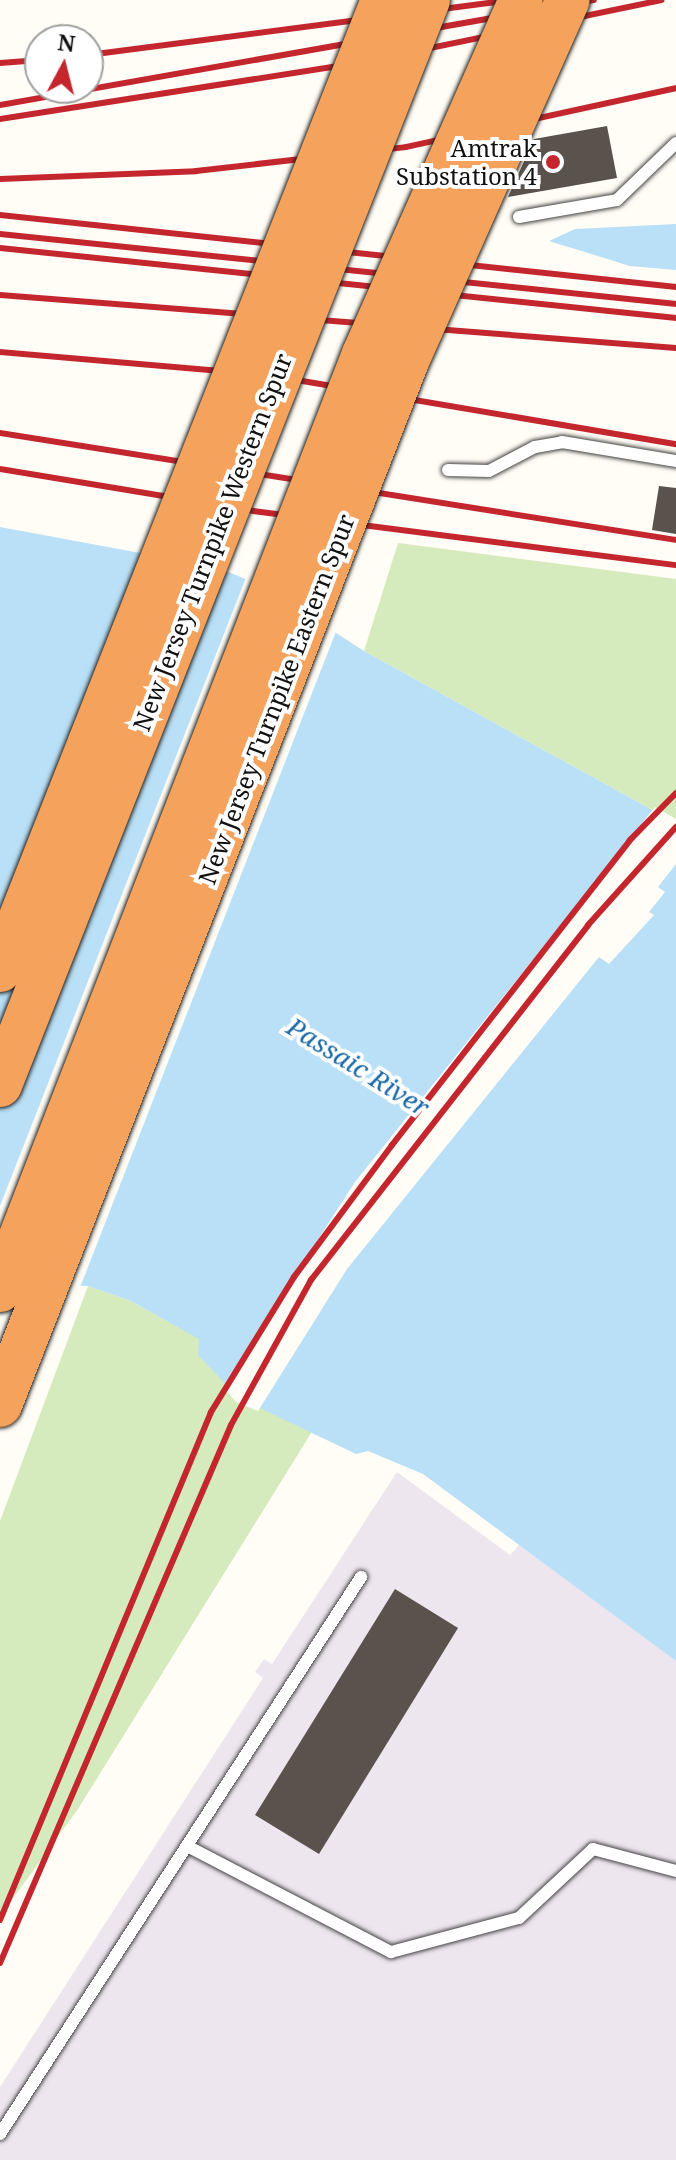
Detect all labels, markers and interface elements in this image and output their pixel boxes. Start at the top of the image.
north arrow [24,24,104,104]
text: N [56,26,77,58]
place label: Amtrak Substation 4 [396,134,537,190]
marker: Amtrak Substation 4 [544,153,562,171]
street label: New Jersey Turnpike Western Spur [127,349,297,735]
street label: New Jersey Turnpike Eastern Spur [192,510,360,888]
water label: Passaic River [281,1011,435,1123]

